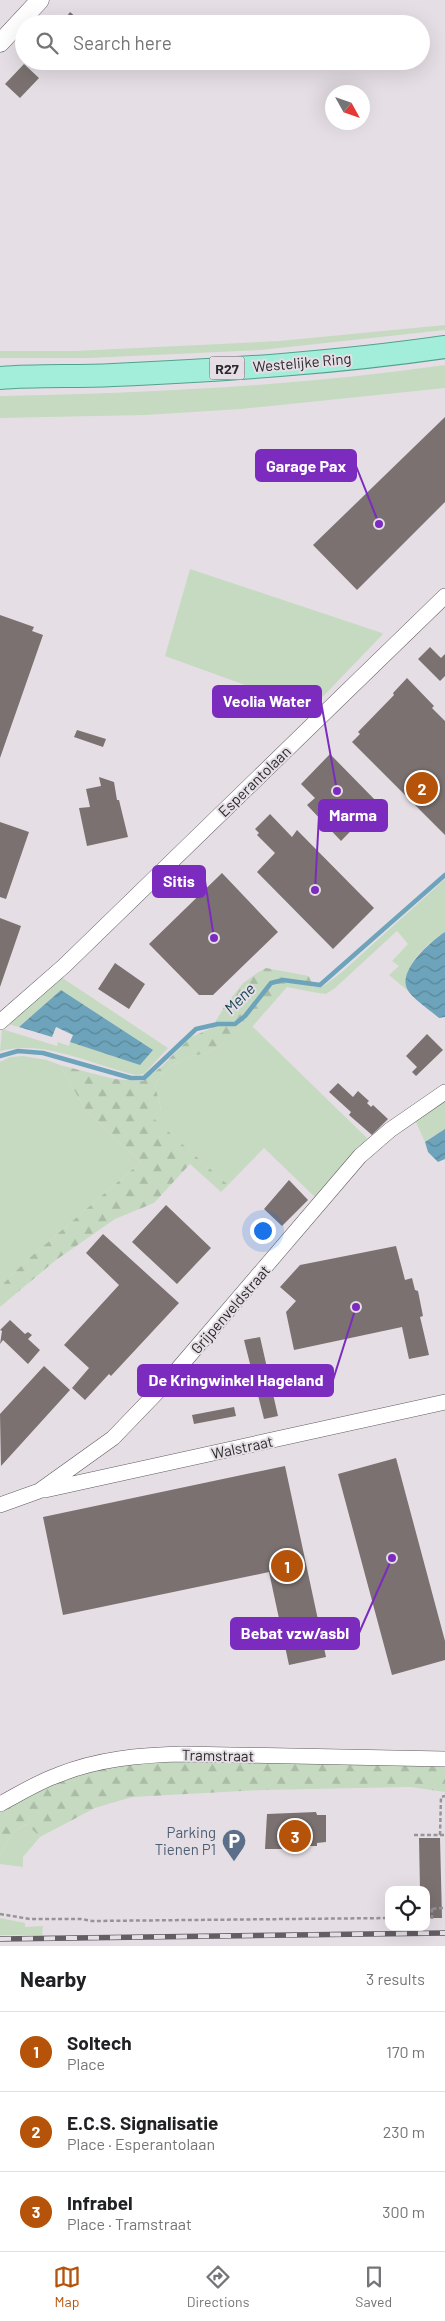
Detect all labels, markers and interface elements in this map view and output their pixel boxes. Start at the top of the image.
search box [15,15,430,70]
icon: search [33,29,61,57]
text: Search here [73,31,172,54]
north arrow [325,85,370,130]
street label: Westelijke Ring [252,349,352,375]
road number: R27 [210,356,244,379]
callout: Garage Pax [256,450,356,481]
text: Garage Pax [266,456,346,475]
callout: Veolia Water [213,686,321,717]
text: Veolia Water [223,691,311,710]
street label: Esperantolaan [214,742,294,820]
pin: 2 [406,769,438,807]
callout: Marma [319,800,387,831]
text: Marma [329,805,377,824]
callout: Sitis [153,866,205,897]
text: Sitis [163,871,195,890]
water label: Mene [220,979,258,1017]
your location [250,1218,276,1244]
street label: Grijpenveldstraat [187,1261,273,1357]
callout: De Kringwinkel Hageland [138,1365,333,1396]
text: De Kringwinkel Hageland [149,1370,323,1389]
street label: Walstraat [210,1432,274,1462]
pin: 1 [271,1547,303,1585]
callout: Bebat vzw/asbl [231,1618,359,1649]
text: Bebat vzw/asbl [241,1623,349,1642]
street label: Tramstraat [182,1745,254,1765]
pin: 3 [279,1817,311,1855]
place label: Parking Tienen P1 [155,1823,216,1858]
parking icon: Parking Tienen P1 [221,1828,247,1862]
map controls [385,1886,430,1931]
button: locate [385,1886,430,1931]
text: Nearby [20,1966,86,1991]
text: 3 results [366,1969,425,1988]
text: Soltech [67,2031,132,2054]
text: 1 [33,2042,39,2061]
text: 170 m [386,2042,425,2061]
text: Place [67,2054,105,2073]
text: E.C.S. Signalisatie [67,2111,218,2134]
text: 2 [32,2122,40,2141]
text: 230 m [383,2122,425,2141]
text: Place · Esperantolaan [67,2134,215,2153]
text: Infrabel [67,2191,133,2214]
text: 3 [32,2202,40,2221]
text: 300 m [382,2202,425,2221]
text: Place · Tramstraat [67,2214,192,2233]
tab: Map [53,2263,81,2310]
tab: Directions [187,2263,249,2310]
tab: Saved [355,2263,392,2310]

